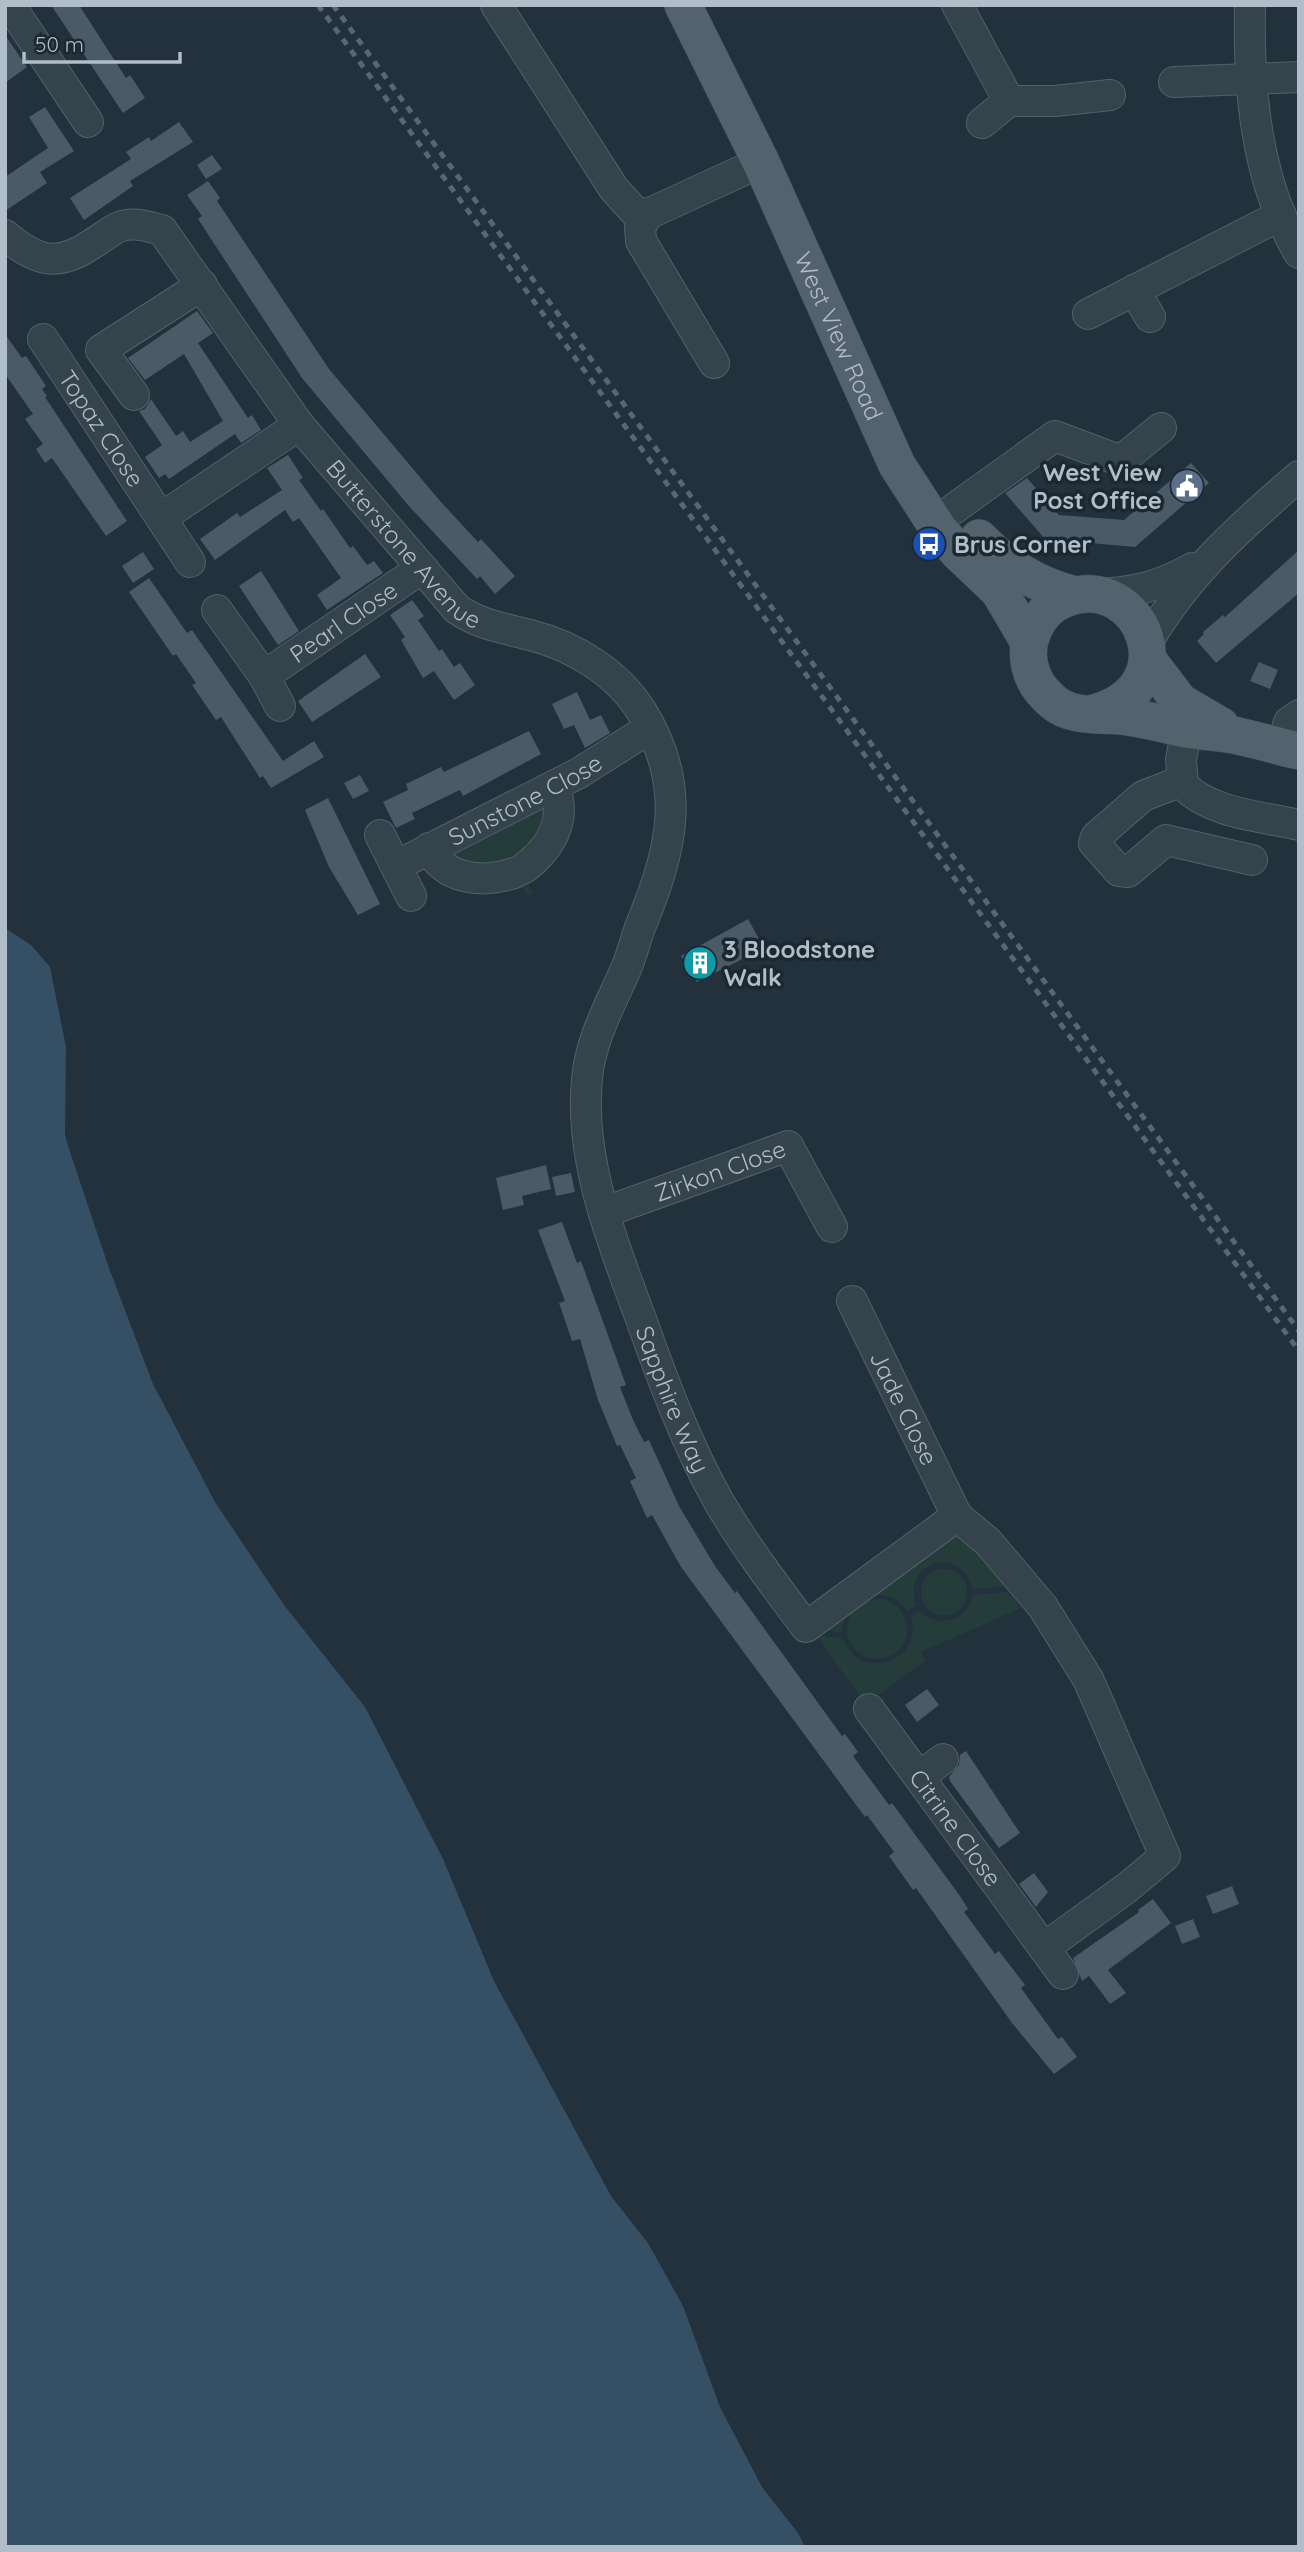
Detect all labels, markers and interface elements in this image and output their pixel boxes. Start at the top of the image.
scale bar [24,21,180,65]
text: 50 m [35,31,84,57]
street label: West View Road [788,247,890,425]
street label: Topaz Close [53,364,151,492]
street label: Butterstone Avenue [320,453,486,635]
place label: West View Post Office [1033,457,1162,515]
public building icon: West View Post Office [1168,467,1206,505]
bus stop icon: Brus Corner [910,525,948,563]
place label: Brus Corner [954,529,1092,559]
street label: Pearl Close [284,574,403,669]
street label: Sunstone Close [443,747,608,852]
place label: 3 Bloodstone Walk [724,934,875,992]
building icon: 3 Bloodstone Walk [681,944,719,982]
street label: Zirkon Close [650,1133,789,1208]
street label: Sapphire Way [630,1322,716,1478]
street label: Jade Close [864,1346,945,1470]
street label: Citrine Close [903,1763,1009,1892]

